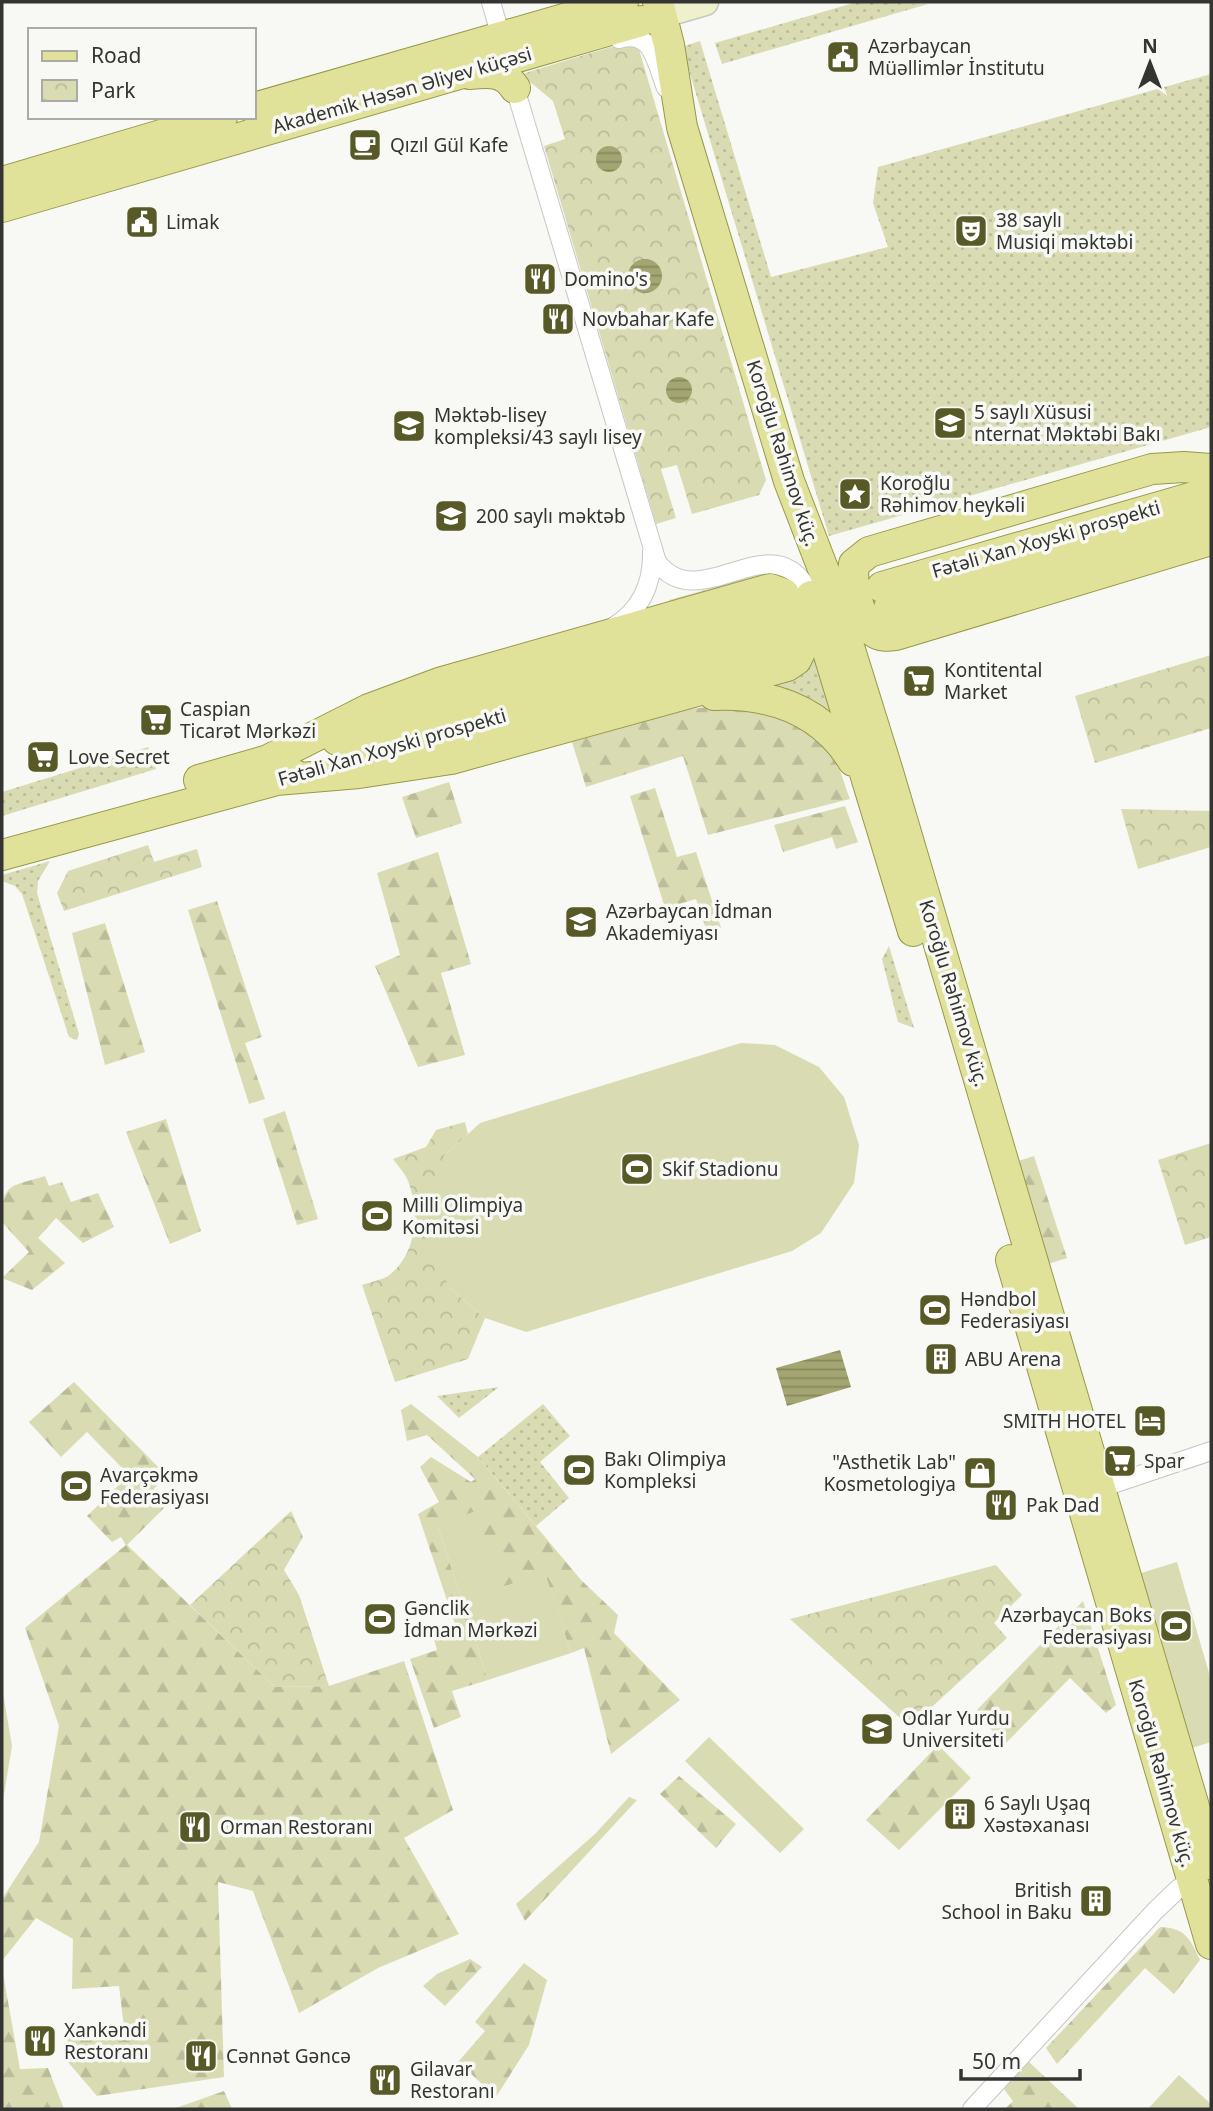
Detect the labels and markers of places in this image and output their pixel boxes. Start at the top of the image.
place label: Azərbaycan Müəllimlər İnstitutu [868,33,1045,81]
public building icon: Azərbaycan Müəllimlər İnstitutu [824,38,862,76]
cafe icon: Qızıl Gül Kafe [346,126,384,164]
place label: Qızıl Gül Kafe [390,132,509,158]
public building icon: Limak [123,203,161,241]
place label: 38 saylı Musiqi məktəbi [996,207,1133,255]
place label: Limak [166,209,219,235]
theatre icon: 38 saylı Musiqi məktəbi [952,212,990,250]
restaurant icon: Domino's [521,260,559,298]
place label: Domino's [564,266,648,292]
restaurant icon: Novbahar Kafe [539,300,577,338]
place label: Novbahar Kafe [582,306,714,332]
place label: 5 saylı Xüsusi nternat Məktəbi Bakı [974,399,1161,447]
place label: Məktəb-lisey kompleksi/43 saylı lisey [434,402,642,450]
school or university icon: 5 saylı Xüsusi nternat Məktəbi Bakı [931,404,969,442]
school or university icon: Məktəb-lisey kompleksi/43 saylı lisey [390,407,428,445]
place label: Koroğlu Rəhimov heykəli [880,470,1025,518]
place icon: Koroğlu Rəhimov heykəli [836,475,874,513]
school or university icon: 200 saylı məktəb [432,497,470,535]
place label: 200 saylı məktəb [476,503,626,529]
place label: Kontitental Market [944,657,1043,705]
supermarket icon: Kontitental Market [900,662,938,700]
place label: Caspian Ticarət Mərkəzi [180,696,316,744]
supermarket icon: Caspian Ticarət Mərkəzi [137,701,175,739]
supermarket icon: Love Secret [24,738,62,776]
place label: Love Secret [68,744,170,770]
place label: Azərbaycan İdman Akademiyası [606,898,772,946]
school or university icon: Azərbaycan İdman Akademiyası [562,903,600,941]
sports icon: Skif Stadionu [618,1150,656,1188]
place label: Skif Stadionu [662,1156,778,1182]
place label: Milli Olimpiya Komitəsi [402,1192,523,1240]
sports icon: Milli Olimpiya Komitəsi [358,1197,396,1235]
place label: Həndbol Federasiyası [960,1286,1069,1334]
sports icon: Həndbol Federasiyası [916,1291,954,1329]
building icon: ABU Arena [922,1340,960,1378]
place label: ABU Arena [965,1346,1061,1372]
hotel icon: SMITH HOTEL [1131,1402,1169,1440]
place label: SMITH HOTEL [1003,1408,1126,1434]
supermarket icon: Spar [1101,1442,1139,1480]
place label: Bakı Olimpiya Kompleksi [604,1446,726,1494]
place label: Spar [1144,1448,1185,1474]
place label: "Asthetik Lab" Kosmetologiya [823,1449,956,1497]
sports icon: Bakı Olimpiya Kompleksi [560,1451,598,1489]
shop icon: "Asthetik Lab" Kosmetologiya [961,1454,999,1492]
place label: Avarçəkmə Federasiyası [100,1462,209,1510]
sports icon: Avarçəkmə Federasiyası [57,1467,95,1505]
restaurant icon: Pak Dad [982,1486,1020,1524]
place label: Pak Dad [1026,1492,1099,1518]
place label: Gənclik İdman Mərkəzi [404,1595,538,1643]
sports icon: Gənclik İdman Mərkəzi [361,1600,399,1638]
place label: Azərbaycan Boks Federasiyası [1001,1602,1152,1650]
sports icon: Azərbaycan Boks Federasiyası [1157,1607,1195,1645]
place label: Odlar Yurdu Universiteti [902,1705,1010,1753]
school or university icon: Odlar Yurdu Universiteti [858,1710,896,1748]
place label: 6 Saylı Uşaq Xəstəxanası [984,1790,1091,1838]
building icon: 6 Saylı Uşaq Xəstəxanası [941,1795,979,1833]
restaurant icon: Orman Restoranı [176,1808,214,1846]
place label: Orman Restoranı [220,1814,373,1840]
place label: British School in Baku [941,1877,1072,1925]
building icon: British School in Baku [1077,1882,1115,1920]
place label: Xankəndi Restoranı [64,2017,149,2065]
restaurant icon: Xankəndi Restoranı [21,2022,59,2060]
restaurant icon: Cənnət Gəncə [182,2037,220,2075]
place label: Cənnət Gəncə [226,2043,351,2069]
place label: Gilavar Restoranı [410,2056,495,2104]
restaurant icon: Gilavar Restoranı [366,2061,404,2099]

